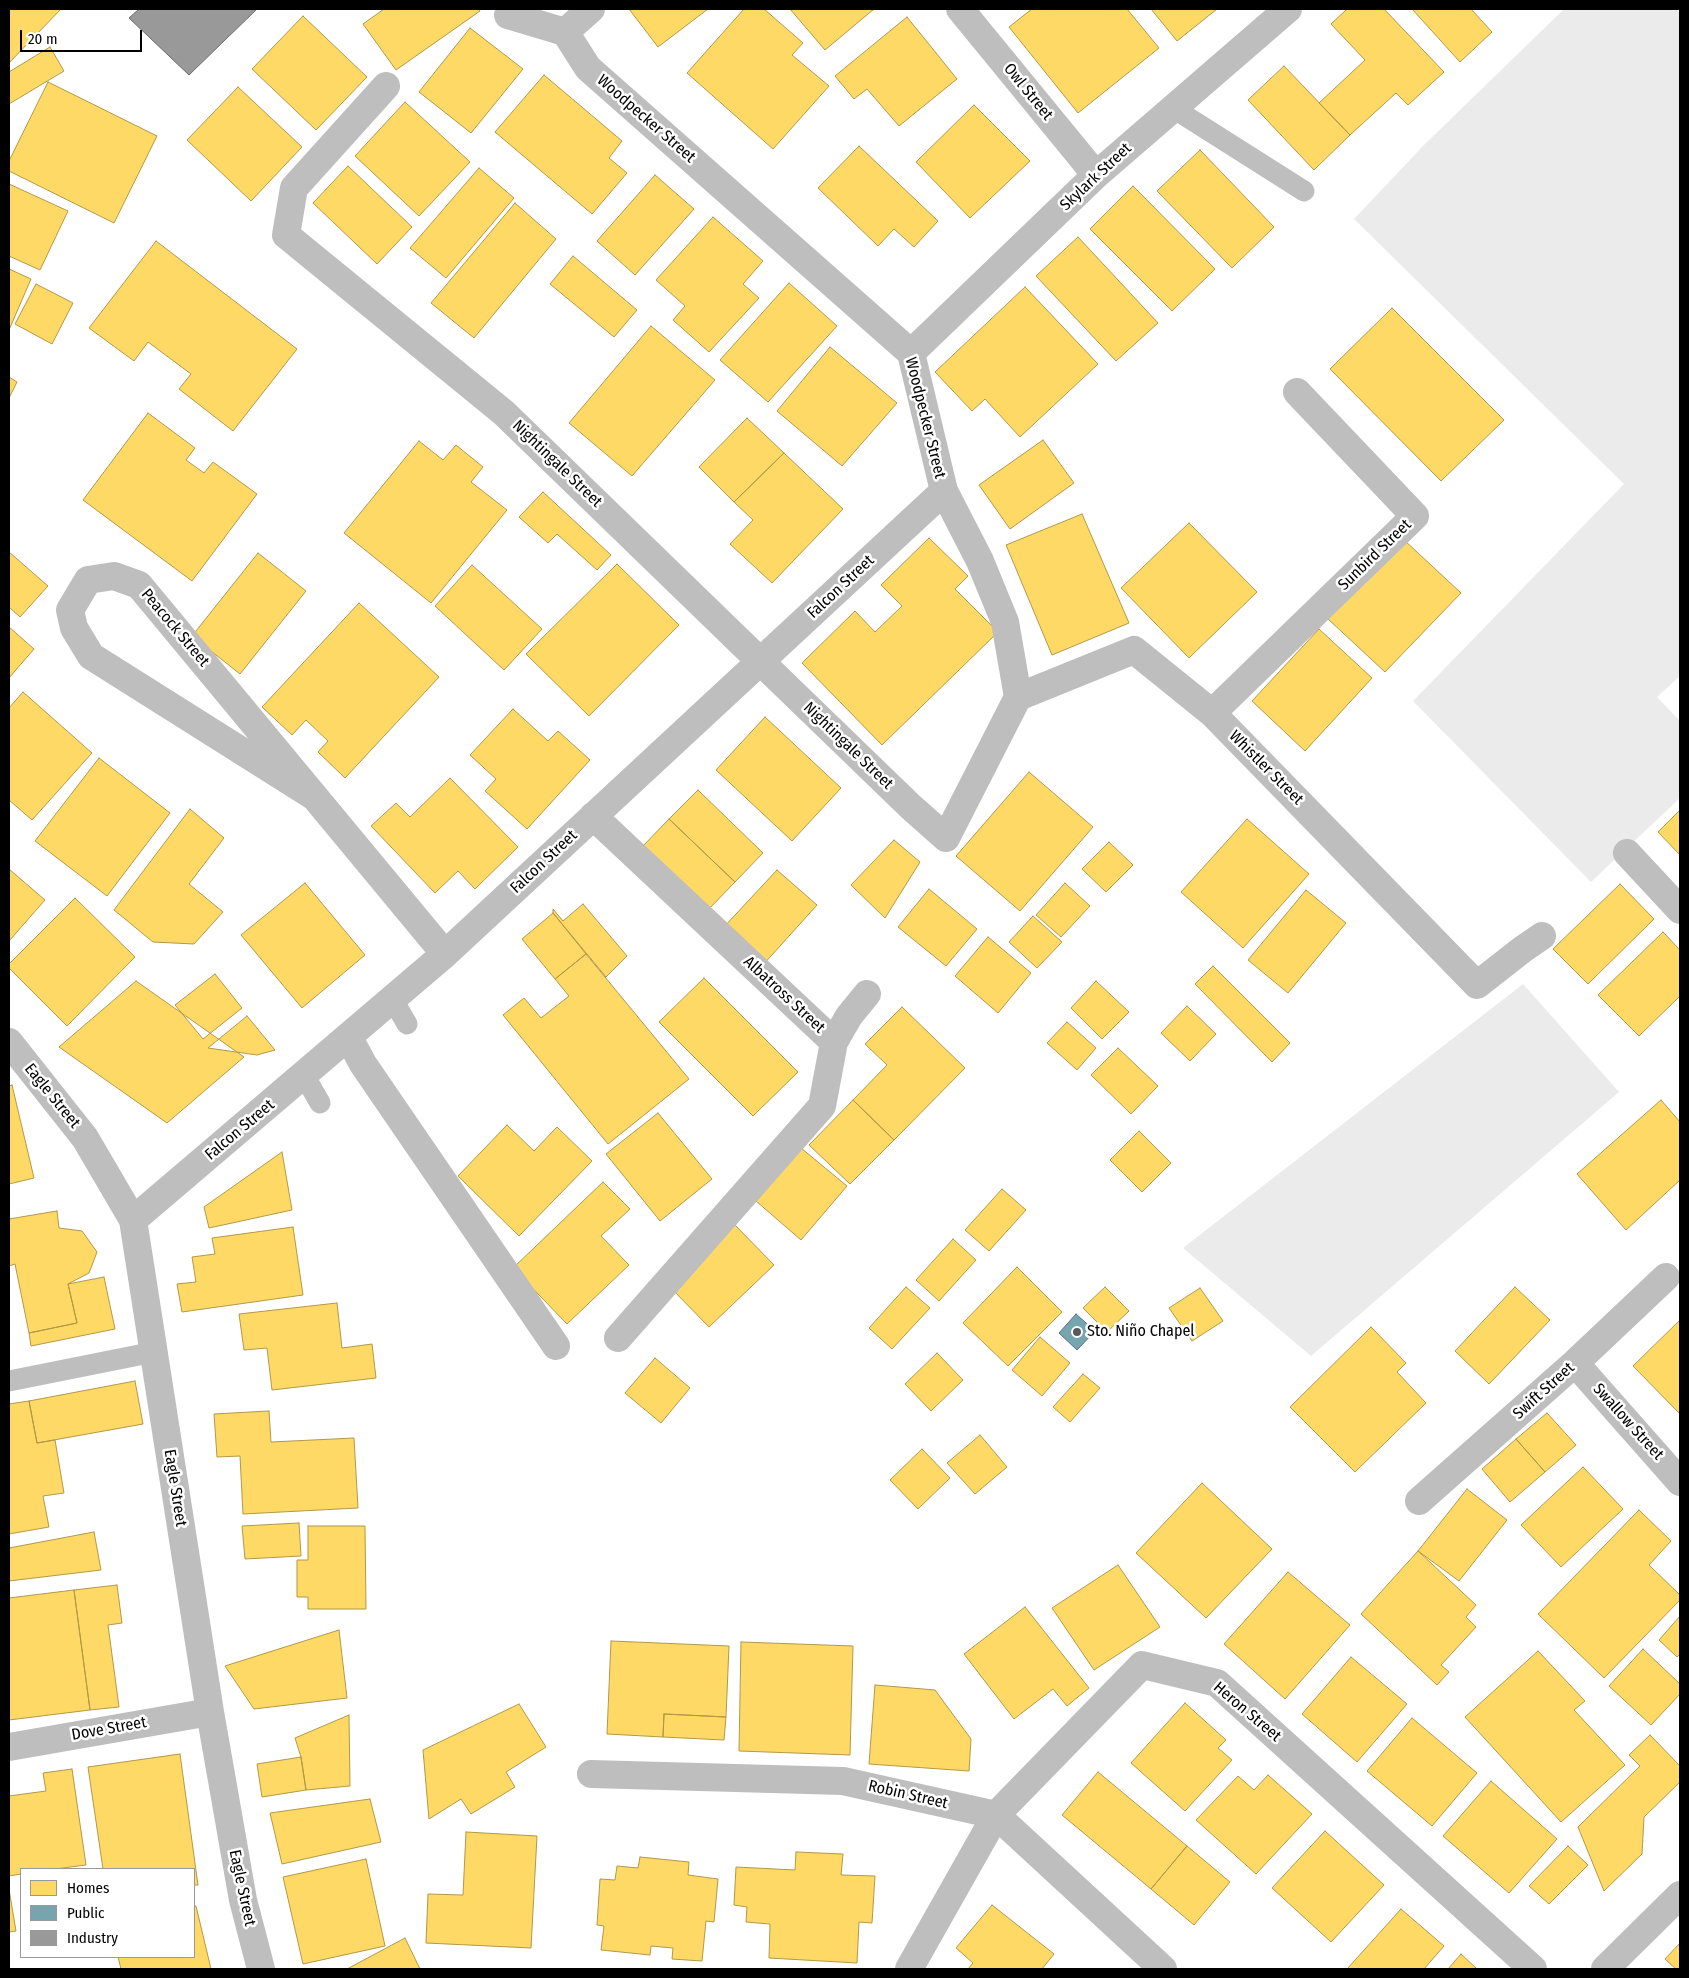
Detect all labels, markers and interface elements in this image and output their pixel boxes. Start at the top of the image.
scale bar [22,20,145,52]
text: 20 m [28,30,58,48]
street label: Owl Street [999,60,1057,124]
street label: Woodpecker Street [593,71,699,167]
street label: Skylark Street [1056,139,1136,215]
street label: Woodpecker Street [901,355,949,481]
street label: Nightingale Street [508,416,606,512]
street label: Sunbird Street [1334,515,1416,595]
street label: Falcon Street [804,551,878,623]
street label: Peacock Street [137,585,213,671]
street label: Nightingale Street [799,698,897,794]
street label: Whistler Street [1225,727,1307,809]
street label: Falcon Street [507,826,581,898]
street label: Albatross Street [739,952,829,1038]
street label: Eagle Street [20,1060,84,1132]
street label: Falcon Street [202,1096,278,1164]
place label: Sto. Niño Chapel [1087,1322,1195,1342]
marker: Sto. Niño Chapel [1071,1326,1083,1338]
street label: Swift Street [1509,1359,1579,1423]
street label: Swallow Street [1589,1380,1667,1464]
street label: Eagle Street [159,1448,191,1528]
street label: Heron Street [1209,1678,1285,1746]
street label: Dove Street [70,1713,148,1745]
street label: Robin Street [866,1777,950,1813]
street label: Eagle Street [225,1848,259,1928]
legend [20,1868,195,1958]
text: Homes [67,1879,109,1897]
text: Public [67,1904,104,1922]
text: Industry [67,1929,118,1947]

